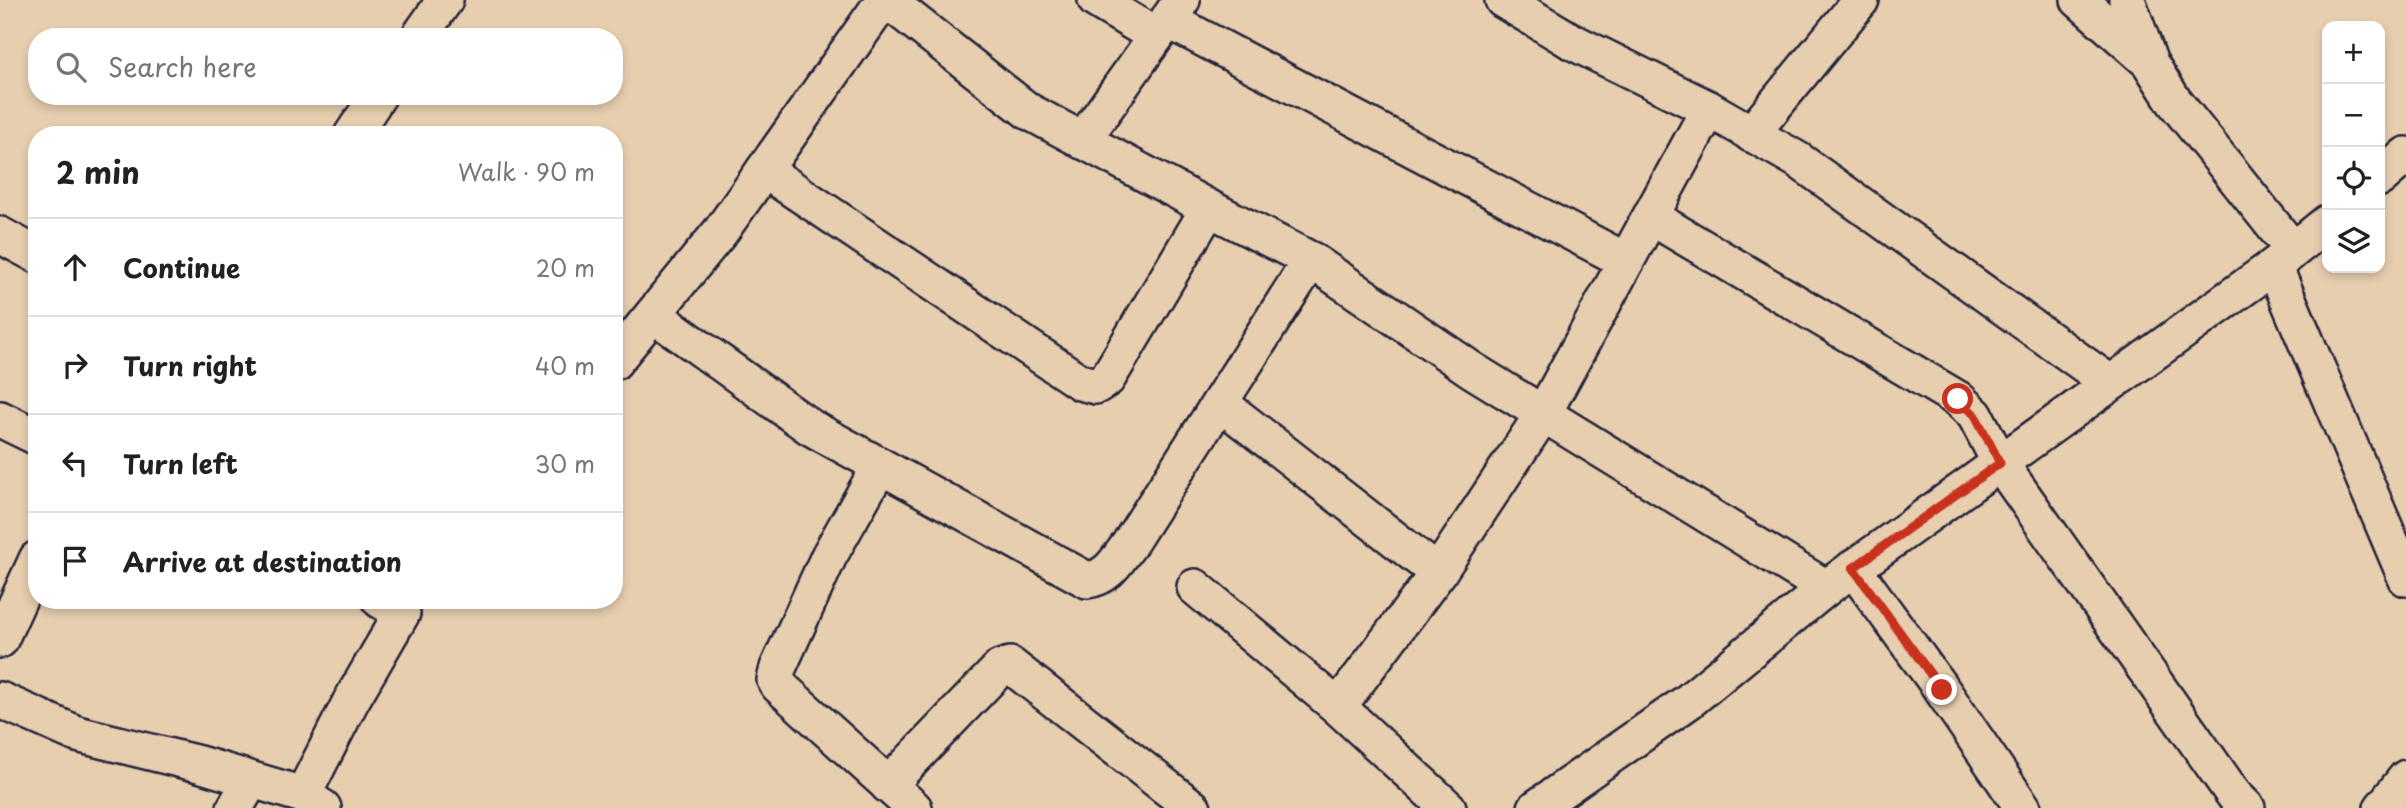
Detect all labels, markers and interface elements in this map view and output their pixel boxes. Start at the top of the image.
map controls [2322,21,2385,273]
button: + [2322,21,2385,84]
search box [28,28,623,105]
text: Search here [108,47,257,86]
icon: search [52,48,90,86]
button: − [2322,84,2385,147]
button: locate [2322,147,2385,210]
text: 2 min [56,149,140,194]
text: Walk · 90 m [458,154,595,189]
button: layers [2322,210,2385,273]
icon: ahead [56,248,94,286]
text: Continue [123,248,240,287]
text: 20 m [536,250,595,285]
icon: right [56,346,94,384]
text: Turn right [123,346,257,385]
text: 40 m [535,348,595,383]
route start [1942,383,1973,414]
icon: left [56,444,94,482]
text: Turn left [123,444,238,483]
text: 30 m [534,446,595,481]
icon: arrive [56,542,94,580]
text: Arrive at destination [123,542,402,581]
route end [1926,674,1957,705]

